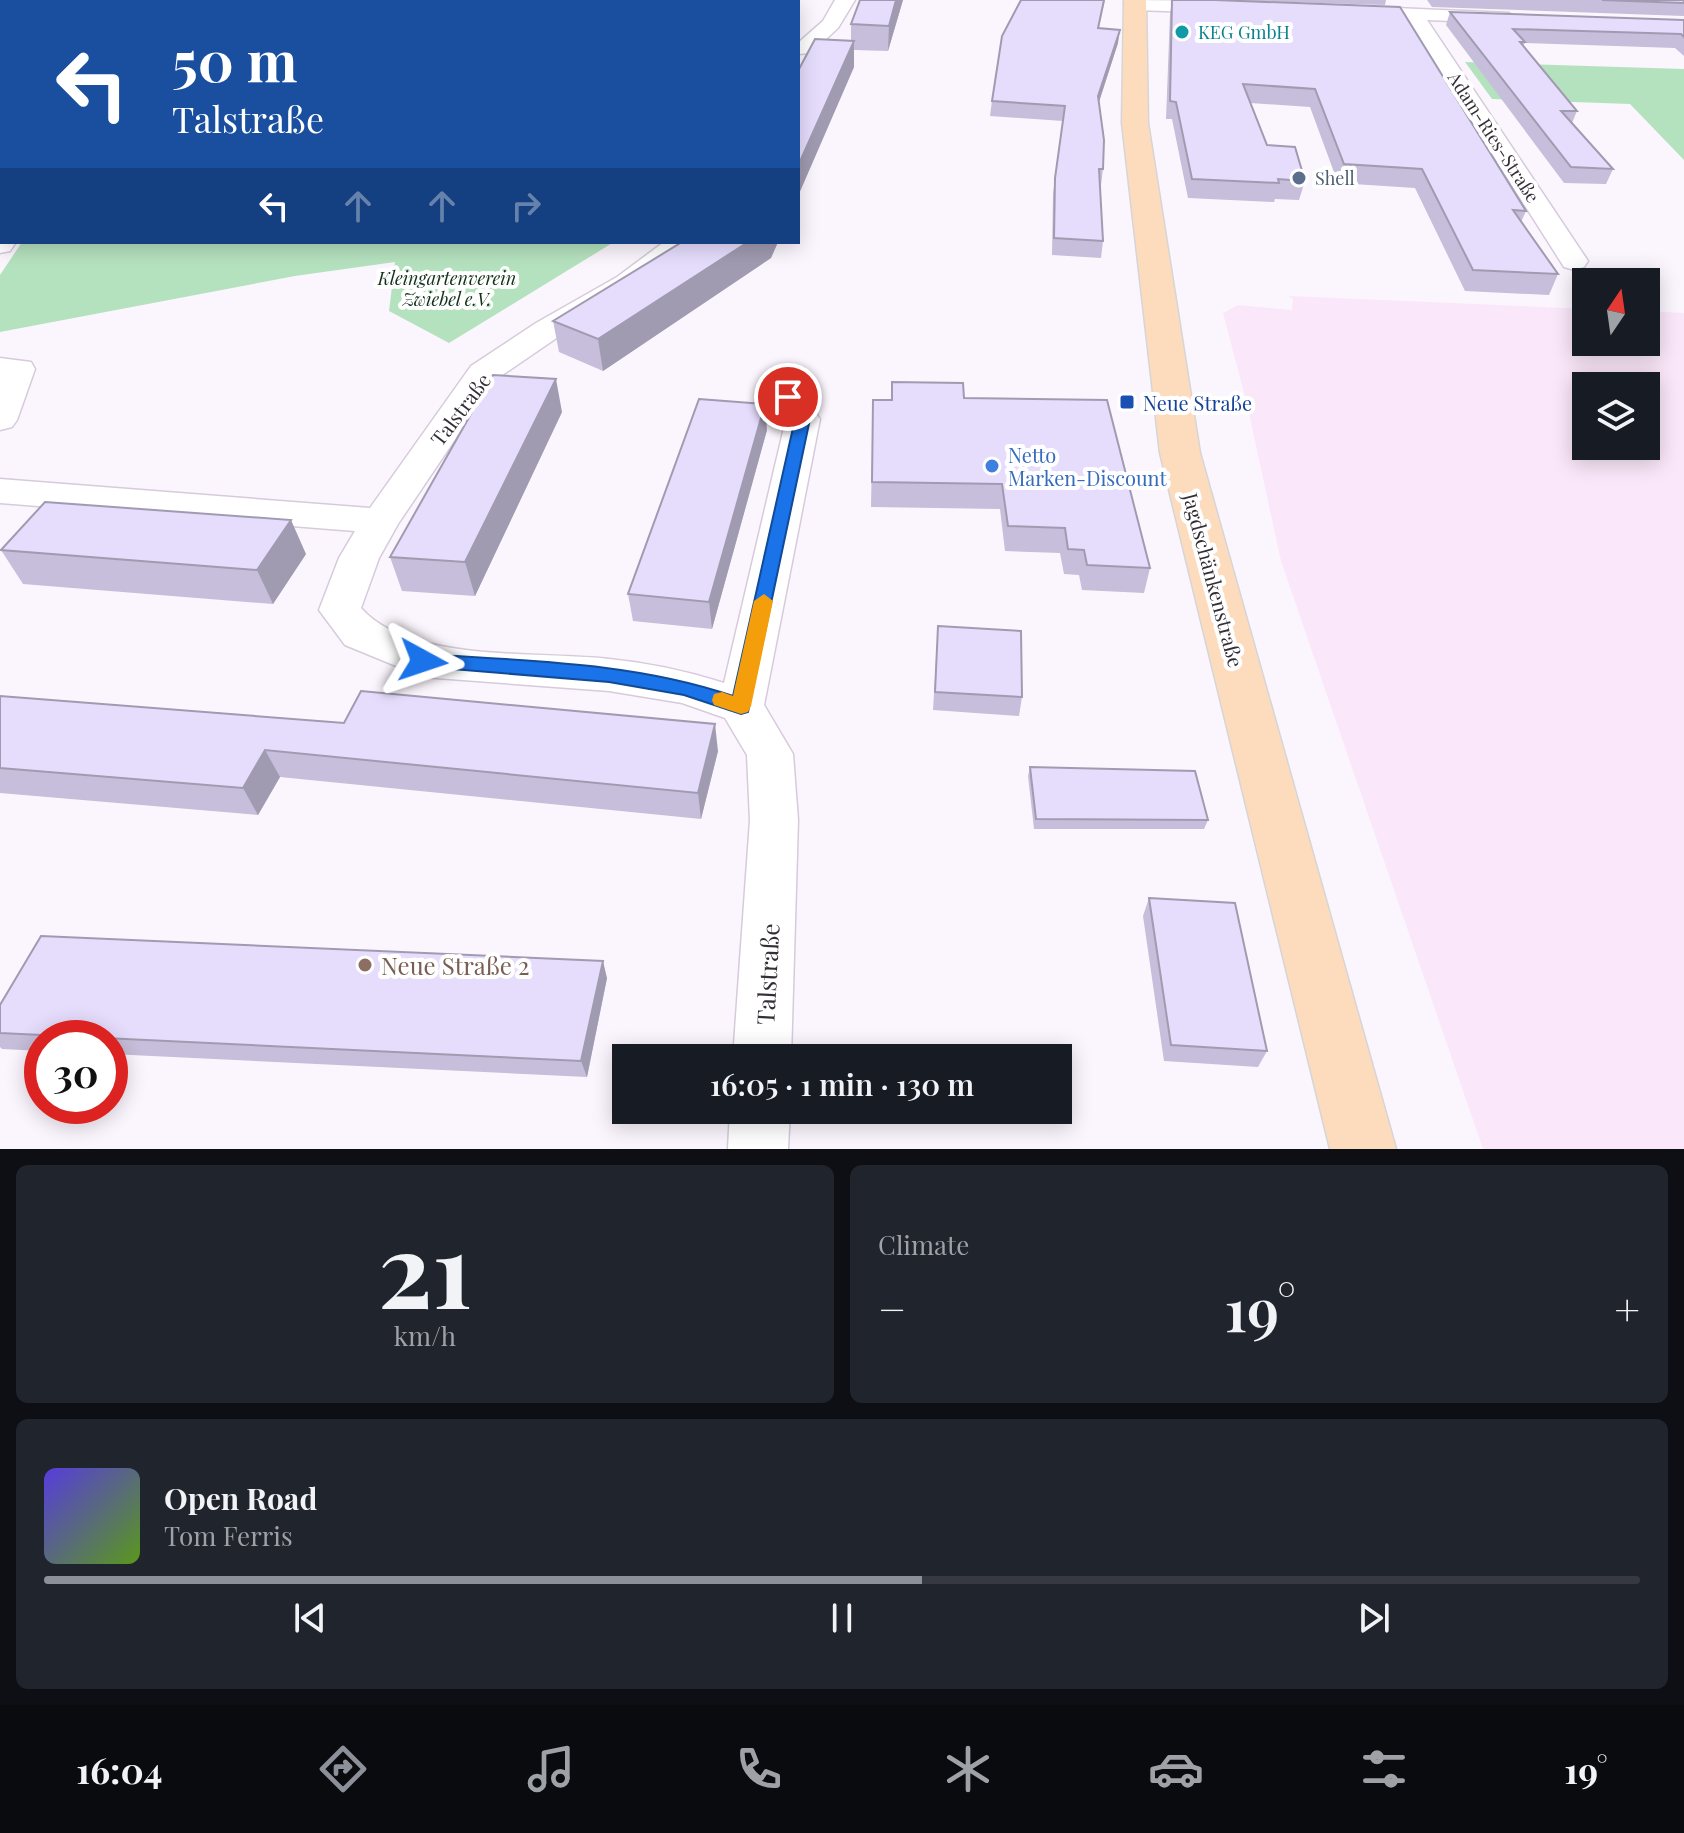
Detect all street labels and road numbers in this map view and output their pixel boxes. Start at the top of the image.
street label: Adam-Ries-Straße [1442,66,1545,207]
street label: Talstraße [424,367,496,451]
street label: Jagdschänkenstraße [1177,489,1250,670]
street label: Talstraße [748,923,786,1025]

